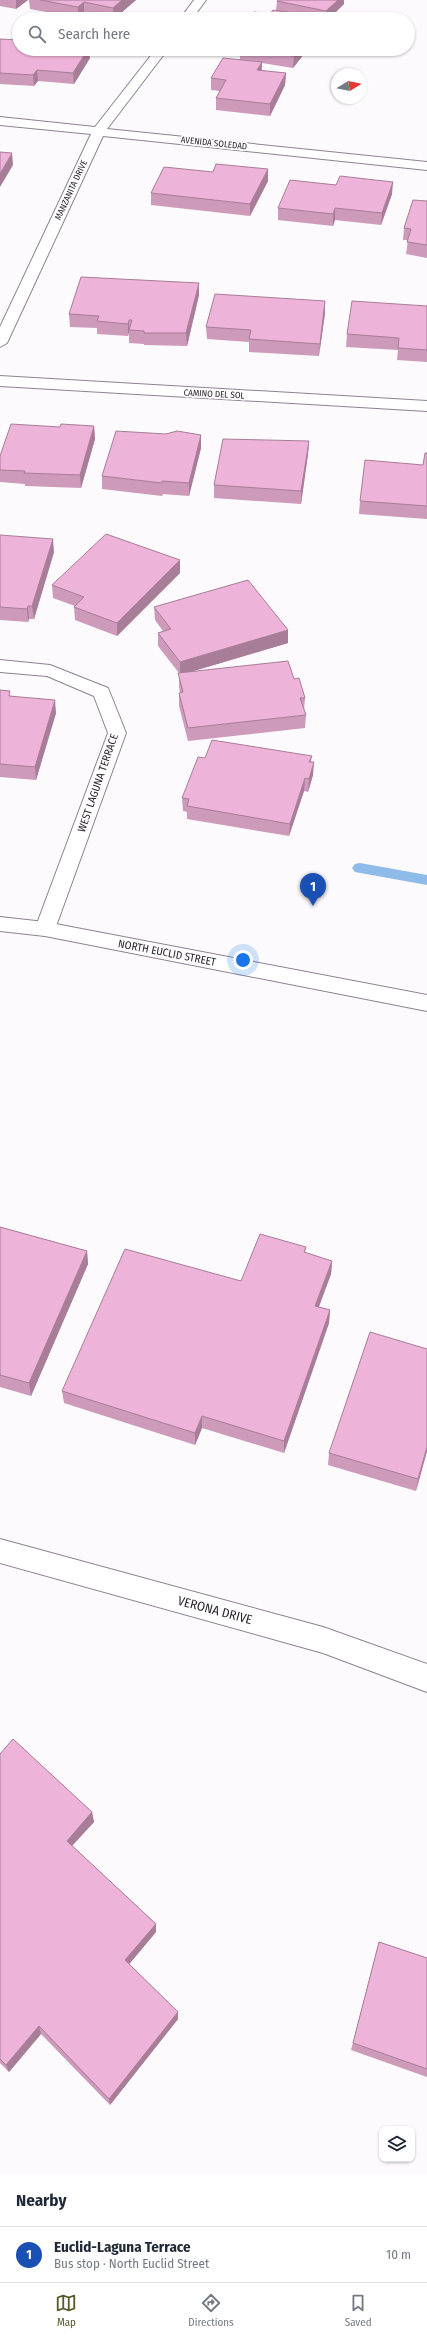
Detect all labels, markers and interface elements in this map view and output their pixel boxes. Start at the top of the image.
search box [12,12,415,56]
icon: search [26,23,48,45]
text: Search here [58,25,130,43]
north arrow [331,68,367,104]
street label: AVENIDA SOLEDAD [180,135,248,151]
street label: MANZANITA DRIVE [53,158,89,222]
street label: CAMINO DEL SOL [183,387,245,401]
street label: WEST LAGUNA TERRACE [75,732,121,834]
pin: 1 [300,873,326,906]
street label: NORTH EUCLID STREET [117,937,218,969]
your location [233,950,253,970]
street label: VERONA DRIVE [176,1593,254,1627]
map controls [379,2126,415,2162]
button: layers [379,2126,415,2162]
text: Nearby [16,2190,67,2211]
text: Euclid-Laguna Terrace [54,2238,191,2256]
text: 1 [26,2247,32,2262]
text: 10 m [386,2247,411,2262]
text: Bus stop · North Euclid Street [54,2256,209,2271]
tab: Map [55,2292,77,2329]
tab: Directions [188,2292,234,2329]
tab: Saved [345,2292,372,2329]

